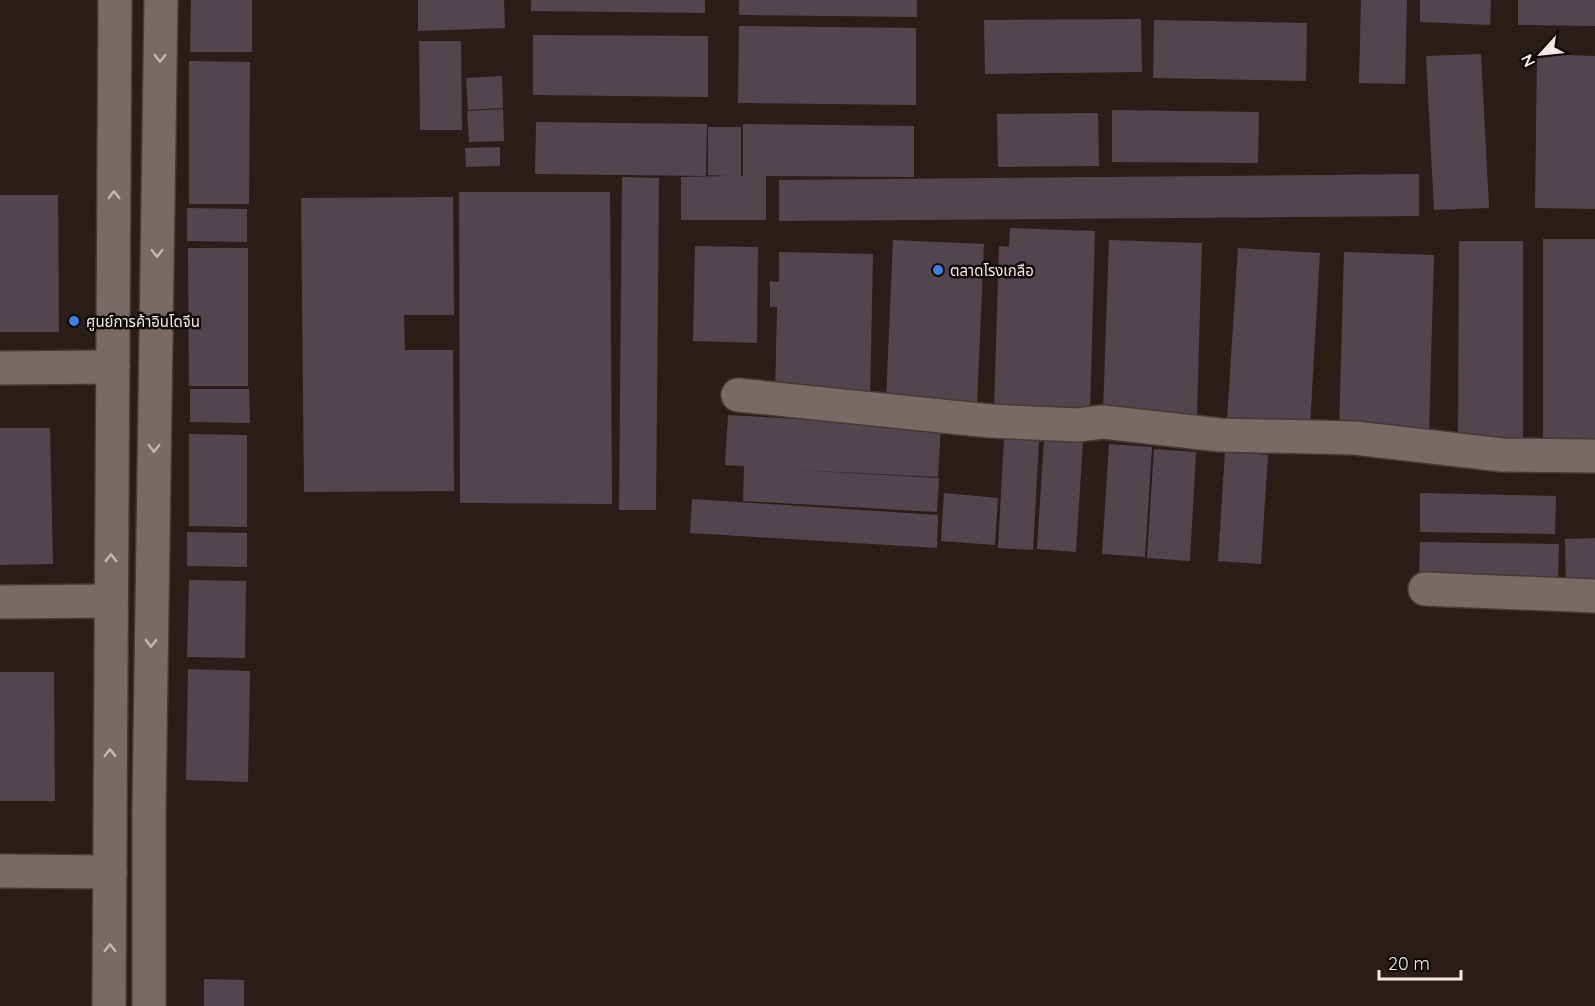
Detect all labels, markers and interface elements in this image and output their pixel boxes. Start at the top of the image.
north arrow [1511,24,1571,84]
text: N [1516,51,1539,71]
one-way arrow [154,54,166,63]
one-way arrow [108,190,120,199]
one-way arrow [151,249,163,258]
place label: ตลาดโรงเกลือ [950,261,1034,280]
marker: ตลาดโรงเกลือ [931,263,945,277]
place label: ศูนย์การค้าอินโดจีน [86,312,200,331]
marker: ศูนย์การค้าอินโดจีน [67,314,81,328]
one-way arrow [148,444,160,453]
one-way arrow [105,553,117,562]
one-way arrow [145,639,157,648]
one-way arrow [104,748,116,757]
one-way arrow [103,943,116,952]
scale bar [1379,943,1462,981]
text: 20 m [1388,952,1430,975]

